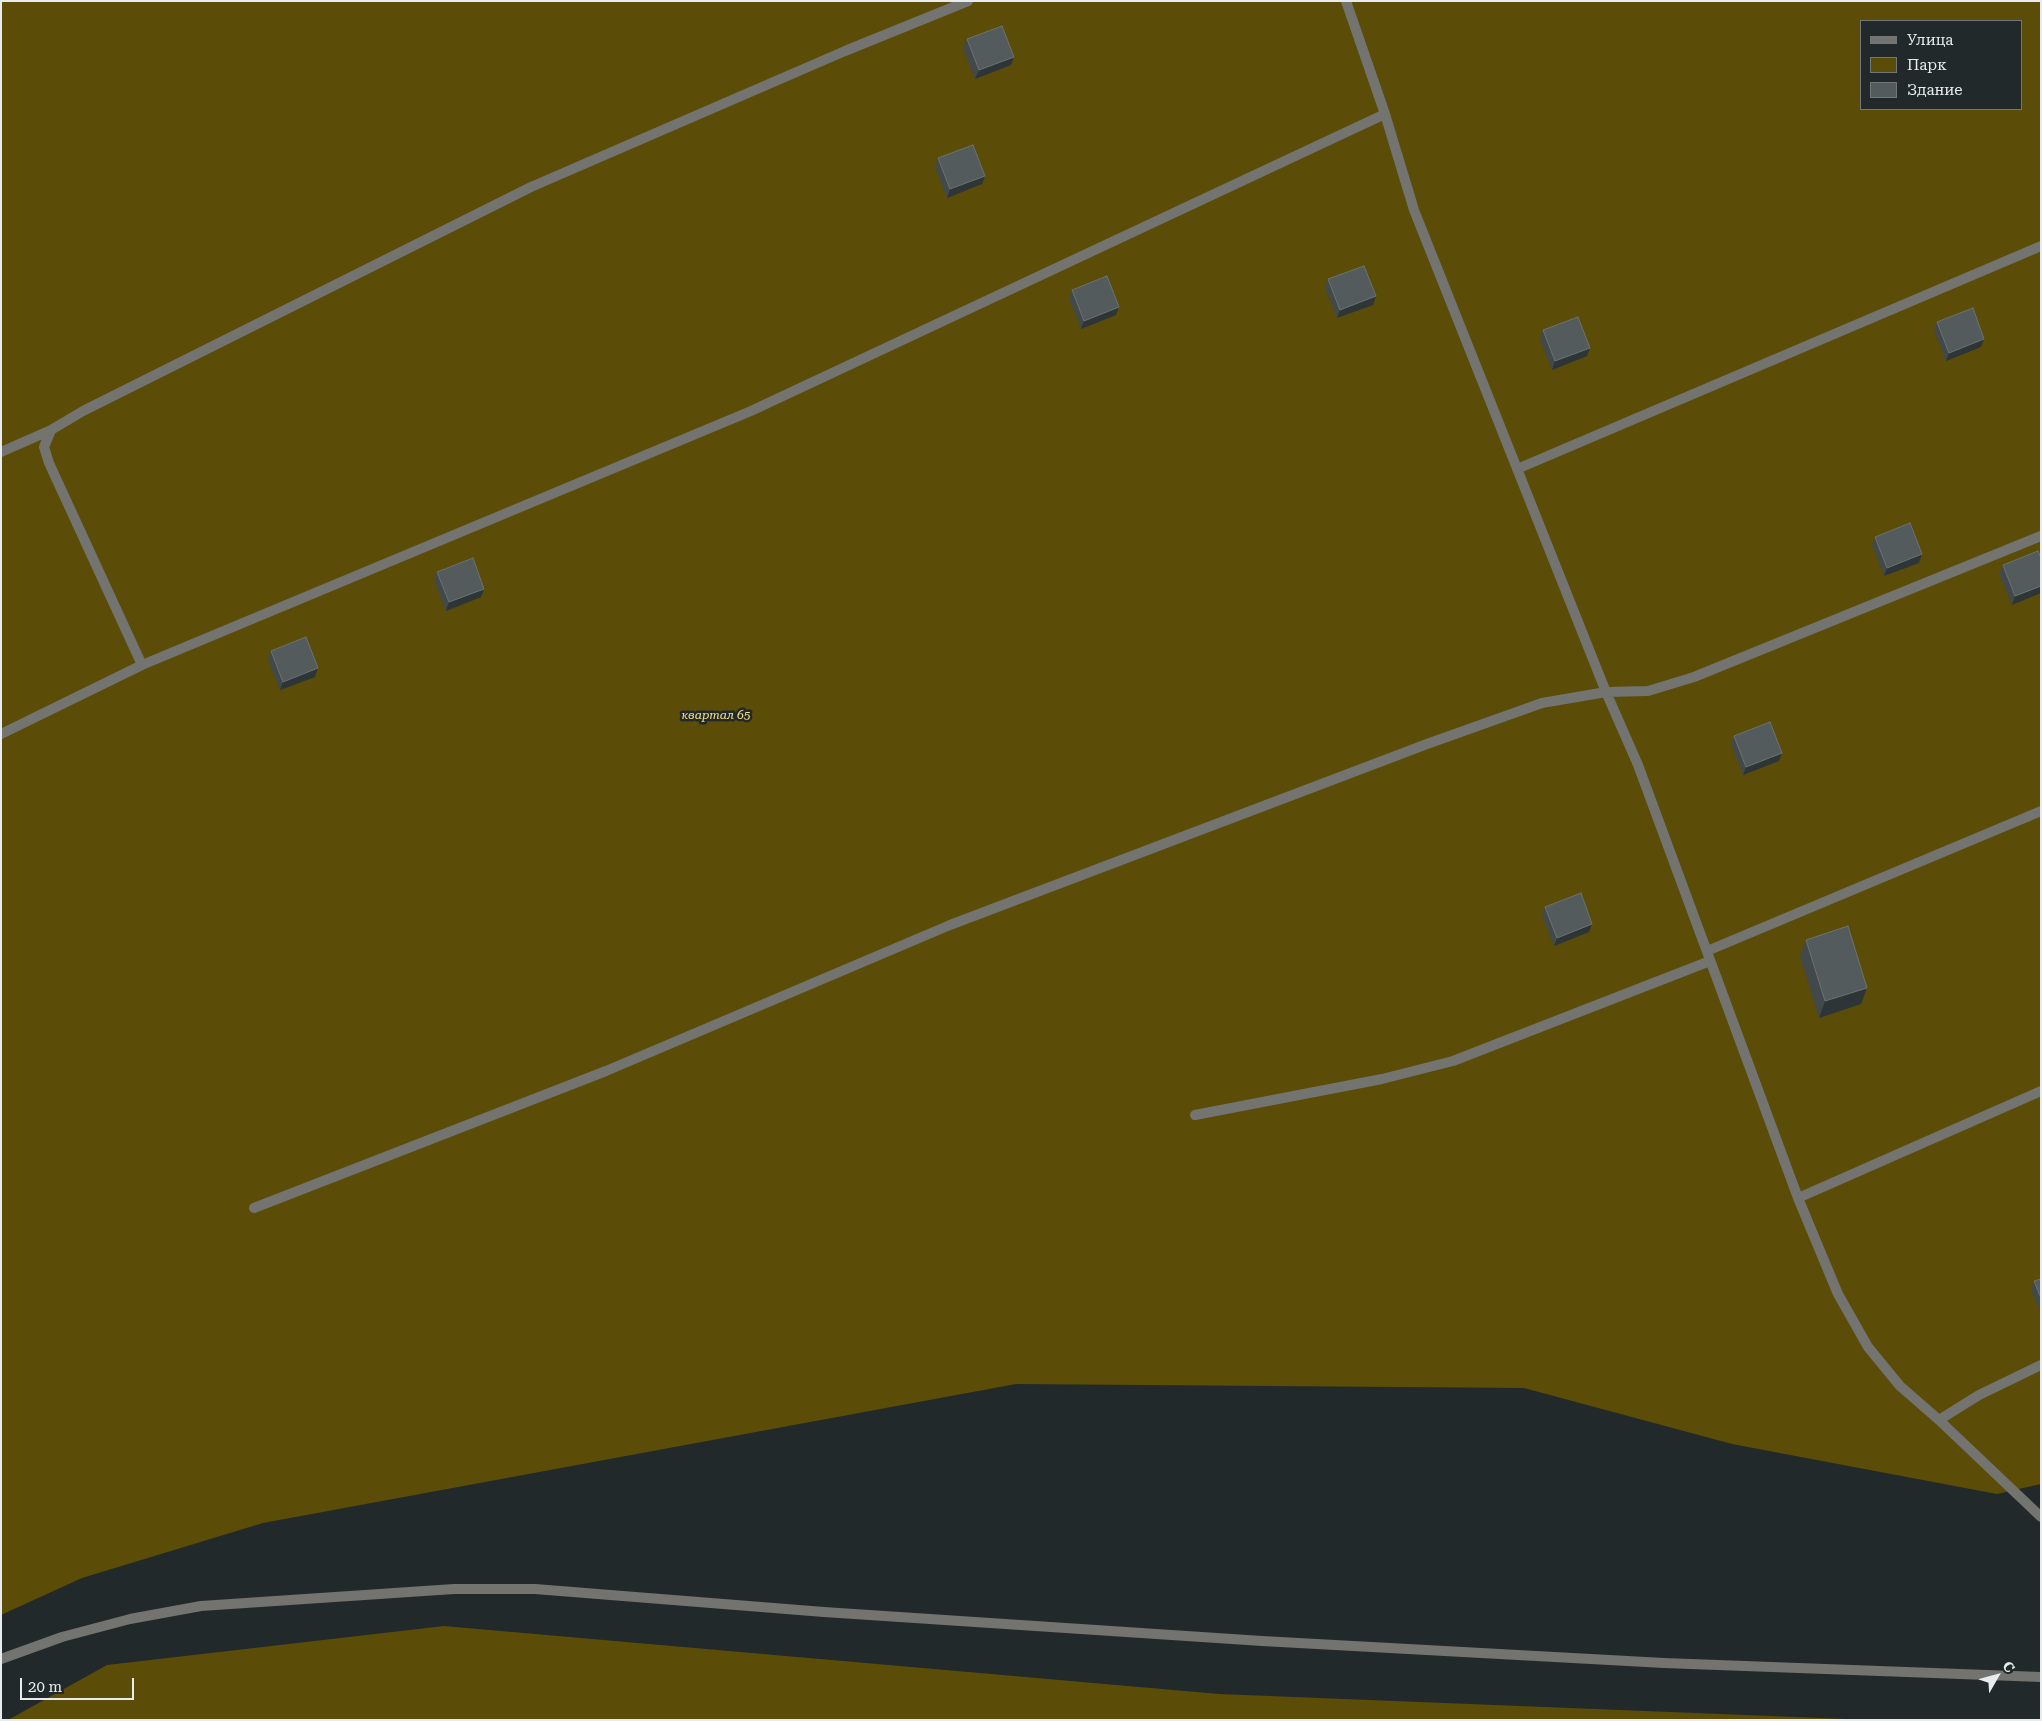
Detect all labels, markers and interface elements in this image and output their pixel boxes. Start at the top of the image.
legend [1860,20,2022,110]
text: Улица [1907,31,1953,49]
text: Парк [1907,56,1947,74]
text: Здание [1907,81,1963,99]
park label: квартал 65 [681,708,751,722]
north arrow [1972,1651,2022,1701]
text: С [1999,1658,2018,1676]
scale bar [22,1668,136,1700]
text: 20 m [28,1678,62,1696]

